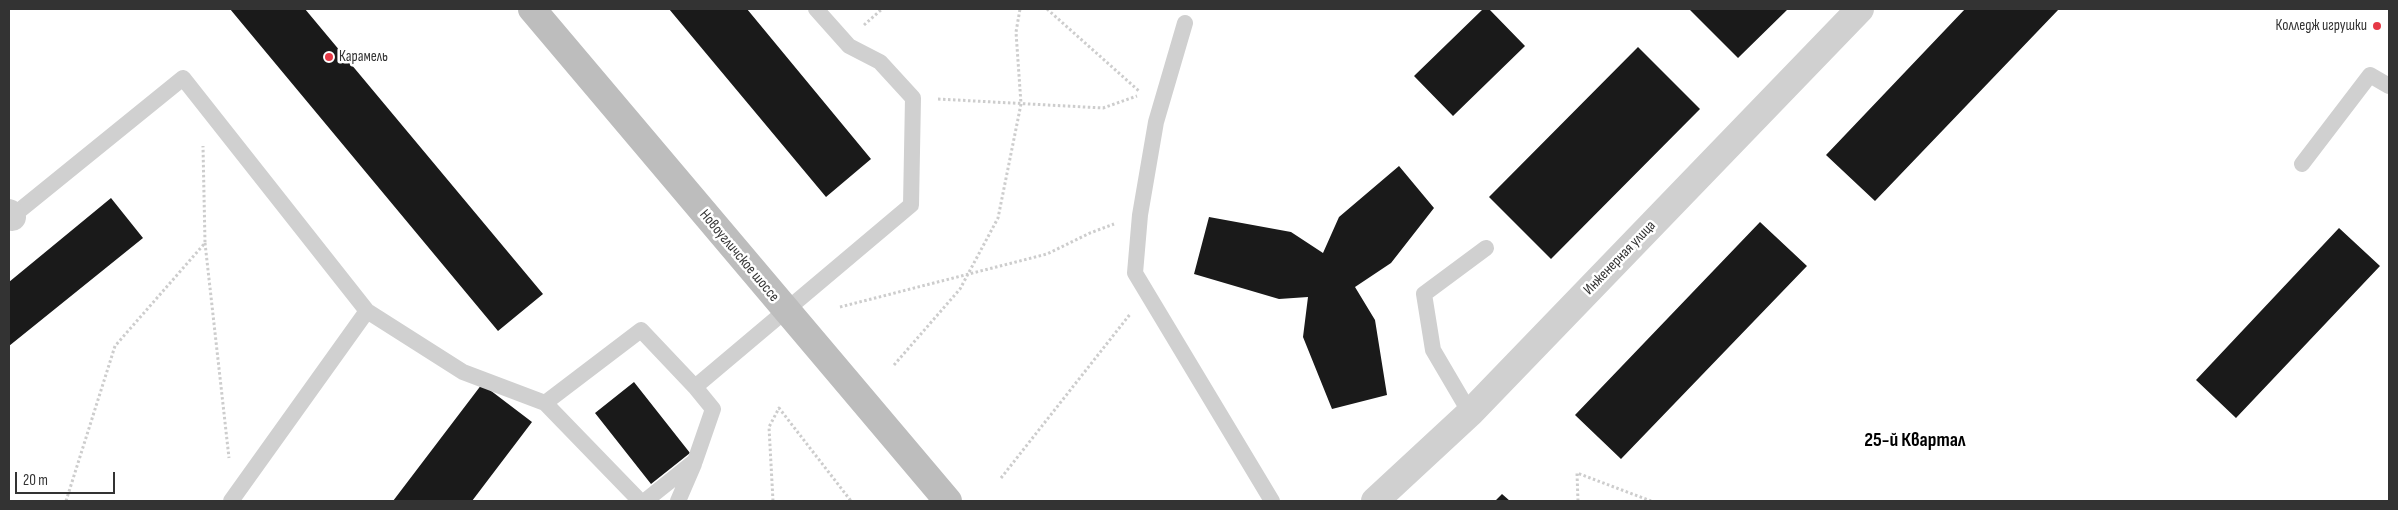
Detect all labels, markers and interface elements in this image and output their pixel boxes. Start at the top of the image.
place label: Колледж игрушки [2276,17,2367,35]
marker: Колледж игрушки [2371,20,2383,32]
place label: Карамель [339,48,388,66]
marker: Карамель [323,51,335,63]
street label: Новоугличское шоссе [695,206,783,306]
street label: Инженерная улица [1580,217,1660,299]
district label: 25-й Квартал [1864,429,1966,453]
scale bar [18,462,118,494]
text: 20 m [23,471,48,490]

